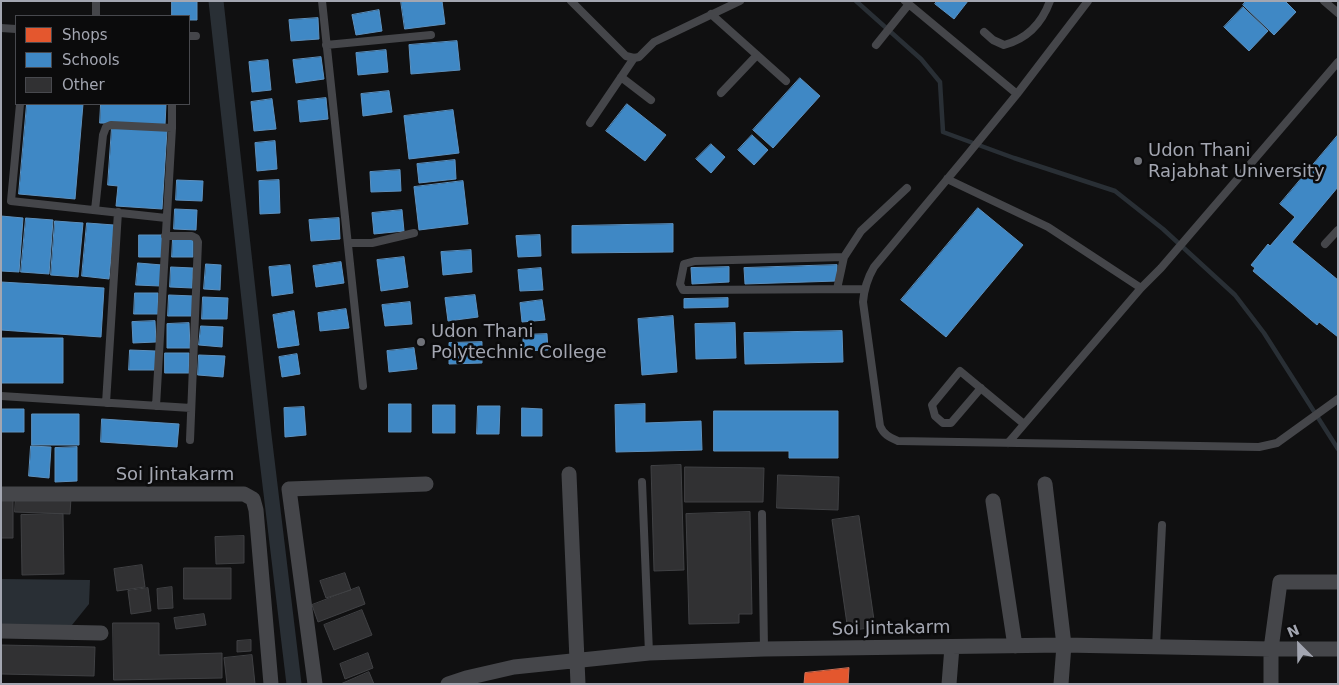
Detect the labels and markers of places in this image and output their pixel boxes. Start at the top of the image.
place label: Udon Thani Rajabhat University [1148,140,1325,182]
marker: Udon Thani Rajabhat University [1132,155,1144,167]
place label: Udon Thani Polytechnic College [431,321,606,364]
marker: Udon Thani Polytechnic College [415,336,427,348]

